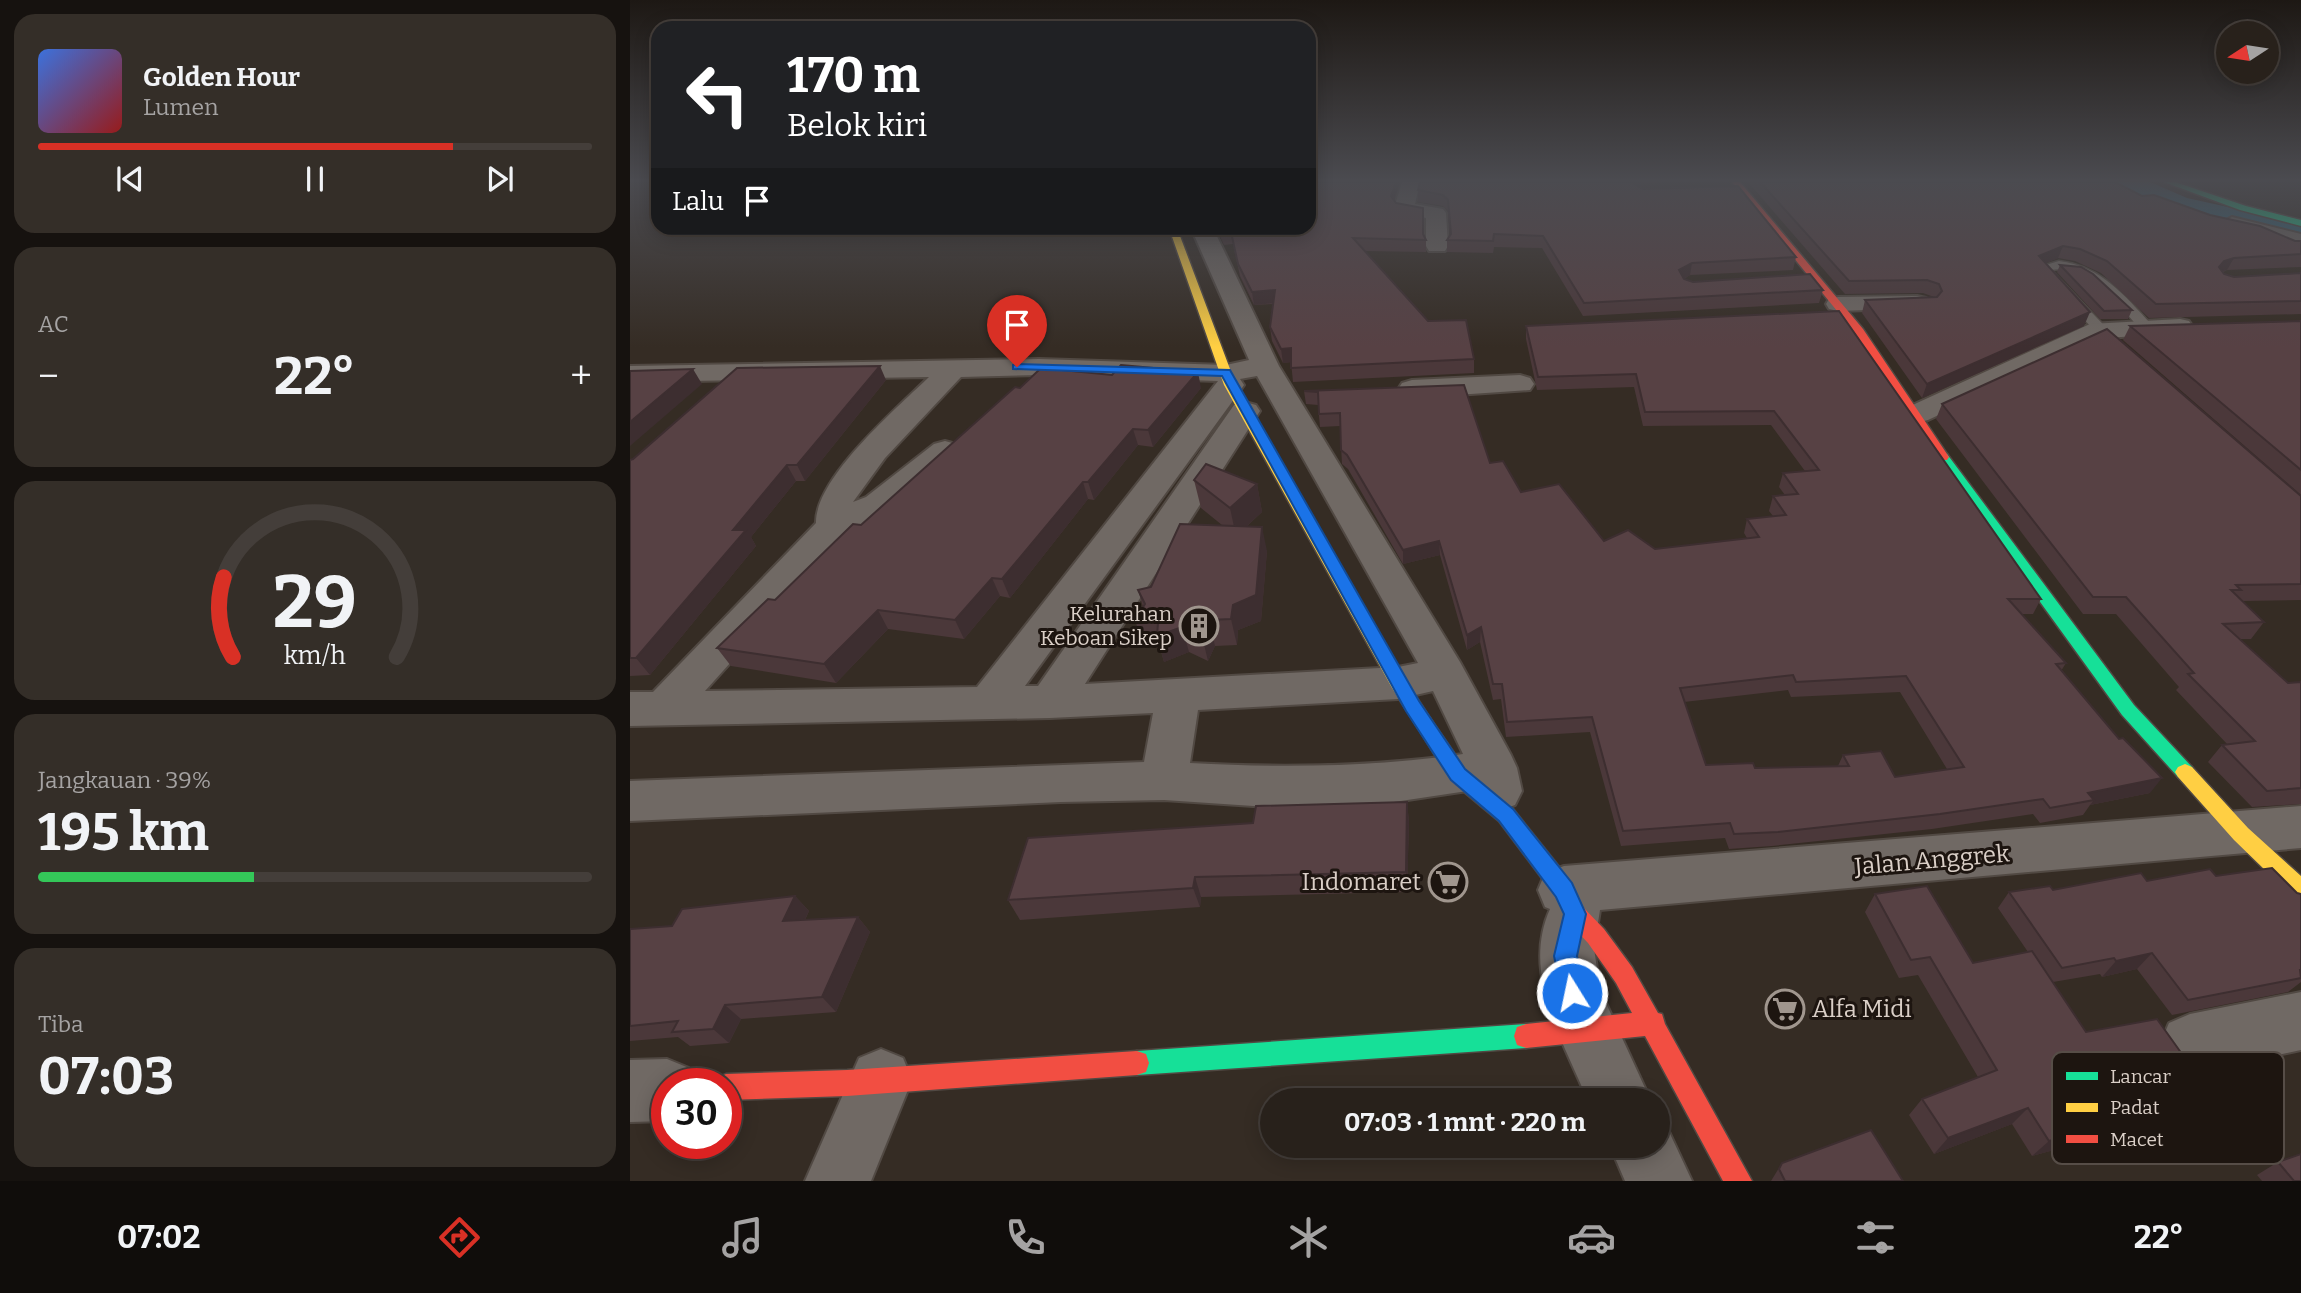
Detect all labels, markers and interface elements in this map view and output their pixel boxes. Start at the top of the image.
north arrow [2216,21,2278,84]
map controls [2216,21,2279,84]
text: 170 m [787,46,920,105]
icon: left [672,49,763,140]
text: Golden Hour [143,62,300,93]
text: Lumen [143,93,219,121]
text: Belok kiri [787,106,927,144]
icon: previous [111,160,149,198]
icon: pause [296,160,334,198]
icon: next [481,160,519,198]
icon: arrive [738,182,776,220]
text: Lalu [672,186,724,217]
pin [987,295,1047,367]
icon: arrive [998,306,1036,344]
text: AC [38,310,69,338]
text: 22° [274,345,355,408]
text: − [38,353,59,399]
text: + [570,353,592,399]
text: 29 [273,559,357,646]
place label: Kelurahan Keboan Sikep [1040,601,1172,651]
building icon: Kelurahan Keboan Sikep [1178,605,1220,647]
text: km/h [284,640,346,670]
text: Jangkauan · 39% [38,766,211,794]
text: 195 km [38,801,209,864]
street label: Jalan Anggrek [1852,839,2011,881]
supermarket icon: Indomaret [1427,861,1469,903]
place label: Indomaret [1301,868,1421,896]
position arrow [1535,956,1609,1030]
supermarket icon: Alfa Midi [1764,988,1806,1030]
place label: Alfa Midi [1812,995,1912,1023]
text: Tiba [38,1010,84,1038]
text: 07:03 [38,1045,174,1108]
legend [2052,1052,2284,1164]
text: Lancar [2110,1065,2171,1088]
speed limit sign: 30 [651,1068,742,1159]
text: Padat [2110,1096,2160,1119]
text: 07:03 · 1 mnt · 220 m [1344,1107,1586,1138]
text: Macet [2110,1128,2164,1151]
icon: directions [435,1213,484,1262]
icon: music [718,1213,767,1262]
icon: phone [1001,1213,1050,1262]
icon: climate [1284,1213,1333,1262]
icon: car [1567,1213,1616,1262]
icon: filters [1851,1213,1900,1262]
text: 07:02 [117,1218,200,1256]
text: 22° [2134,1218,2184,1256]

